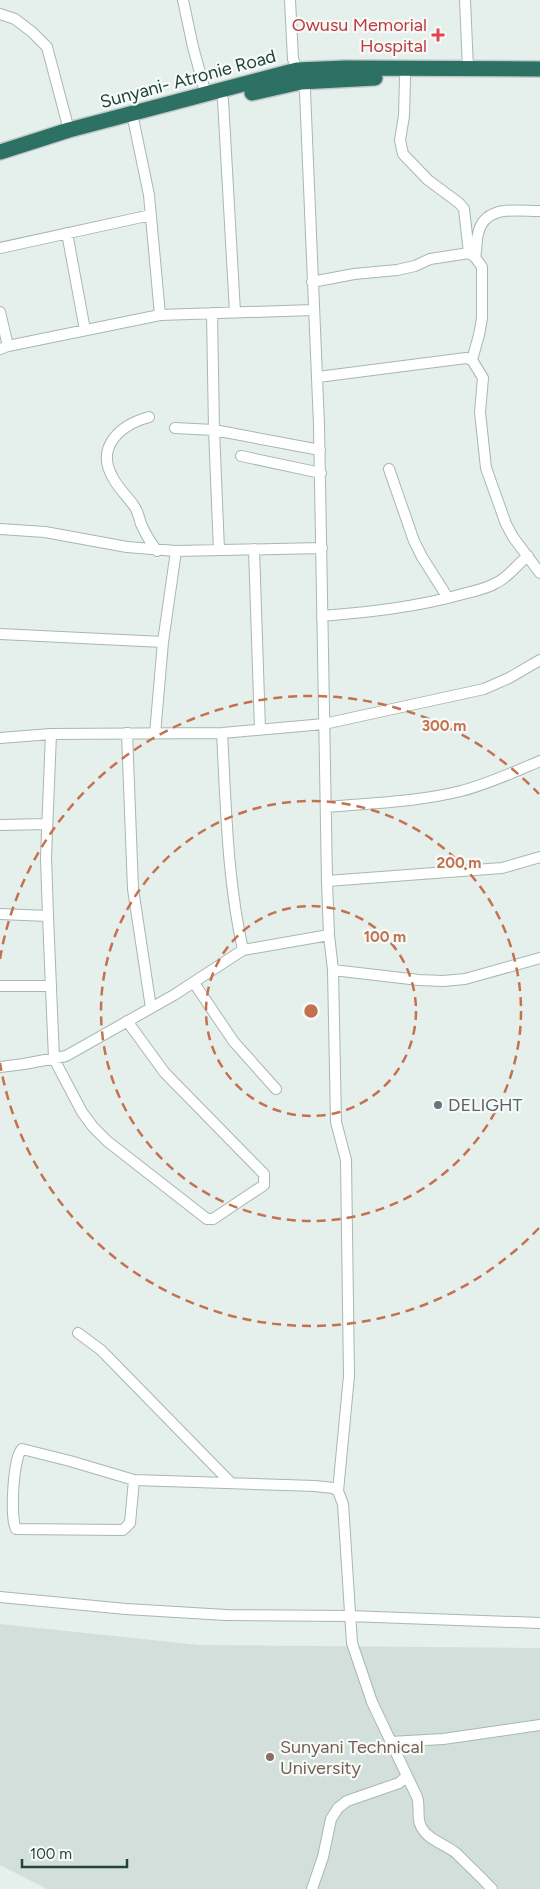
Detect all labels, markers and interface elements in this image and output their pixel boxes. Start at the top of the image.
place label: Owusu Memorial Hospital [292,14,427,57]
marker: Owusu Memorial Hospital [431,28,445,42]
street label: Sunyani- Atronie Road [98,45,278,113]
text: 300 m [422,717,466,735]
text: 200 m [437,854,481,872]
text: 100 m [364,928,406,946]
centre of rings [302,1002,320,1020]
place label: DELIGHT [448,1094,522,1116]
marker: DELIGHT [432,1099,444,1111]
place label: Sunyani Technical University [280,1736,424,1779]
marker: Sunyani Technical University [264,1751,276,1763]
scale bar [22,1836,128,1868]
text: 100 m [30,1845,72,1863]

